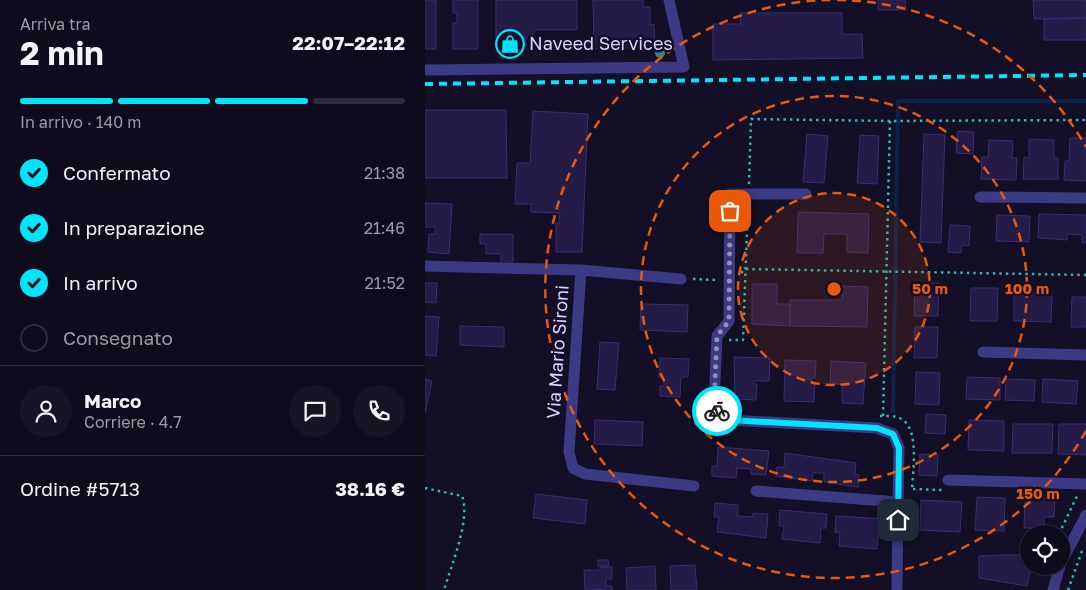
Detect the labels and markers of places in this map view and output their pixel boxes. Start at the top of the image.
shop icon: Naveed Services [495,29,525,59]
place label: Naveed Services [529,32,673,54]
pin [709,190,751,232]
centre of rings [825,280,843,298]
pin [877,499,919,541]

